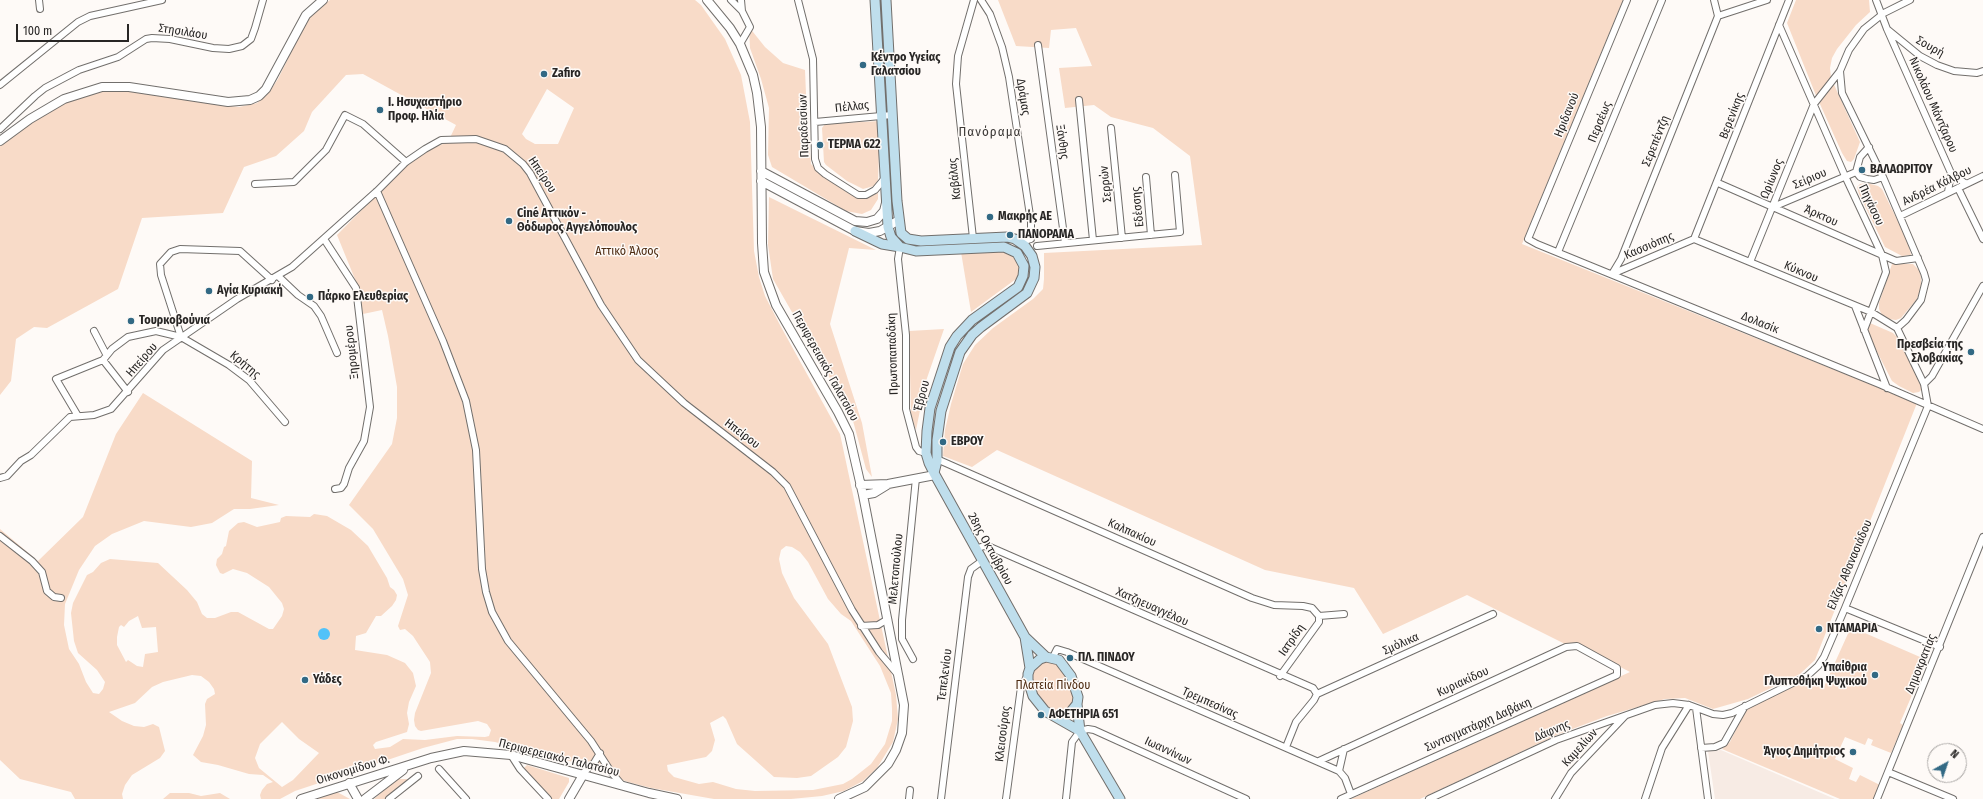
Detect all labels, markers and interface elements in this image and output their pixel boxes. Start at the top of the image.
scale bar [18,16,131,42]
street label: Στησιλάου [157,21,209,43]
text: 100 m [23,24,52,38]
street label: Σουρή [1913,33,1947,61]
place label: Κέντρο Υγείας Γαλατσίου [871,51,940,79]
street label: Νικολάου Μάντζαρου [1905,55,1961,155]
marker: Κέντρο Υγείας Γαλατσίου [858,60,868,70]
place label: Zafiro [552,67,581,81]
marker: Zafiro [539,69,549,79]
street label: Δράμας [1013,78,1033,116]
street label: Ηριδανού [1552,91,1582,139]
street label: Βερενίκης [1717,91,1747,141]
street label: Παραδεισίων [796,94,812,158]
place label: Ι. Ησυχαστήριο Προφ. Ηλία [388,96,462,124]
street label: Πέλλας [834,98,870,116]
street label: Περσέως [1585,99,1615,145]
marker: Ι. Ησυχαστήριο Προφ. Ηλία [375,105,385,115]
street label: Σερεπέντζη [1639,113,1673,169]
district label: Πανόραμα [958,124,1022,140]
street label: Ξάνθης [1052,124,1072,160]
place label: ΤΕΡΜΑ 622 [828,138,881,152]
marker: ΤΕΡΜΑ 622 [815,140,825,150]
street label: Ηπείρου [525,154,559,196]
street label: Καβάλας [946,157,964,201]
street label: Ωρίωνος [1758,157,1786,201]
place label: ΒΑΛΑΩΡΙΤΟΥ [1870,163,1932,177]
street label: Ανδρέα Κάλβου [1900,163,1974,209]
street label: Σερρών [1097,165,1115,203]
street label: Σείριου [1791,165,1829,193]
marker: ΒΑΛΑΩΡΙΤΟΥ [1857,165,1867,175]
street label: Πηγάσου [1855,182,1887,228]
street label: Εδέσσης [1129,186,1147,228]
street label: Άρκτου [1802,202,1840,230]
place label: Ciné Αττικόν - Θόδωρος Αγγελόπουλος [517,207,637,235]
place label: Μακρής ΑΕ [998,210,1052,224]
marker: Μακρής ΑΕ [985,212,995,222]
marker: Ciné Αττικόν - Θόδωρος Αγγελόπουλος [504,216,514,226]
place label: ΠΑΝΟΡΑΜΑ [1018,228,1074,242]
street label: Κασσιόπης [1622,229,1676,263]
marker: ΠΑΝΟΡΑΜΑ [1005,230,1015,240]
park label: Αττικό Άλσος [595,245,659,259]
street label: Κύκνου [1782,258,1820,286]
place label: Αγία Κυριακή [217,284,283,298]
marker: Αγία Κυριακή [204,286,214,296]
place label: Πάρκο Ελευθερίας [318,290,408,304]
marker: Πάρκο Ελευθερίας [305,292,315,302]
street label: Περιφερειακός Γαλατσίου [789,308,861,424]
street label: Δολασίκ [1739,309,1781,337]
street label: Πρωτοπαπαδάκη [884,313,902,395]
place label: Τουρκοβούνια [139,314,210,328]
marker: Τουρκοβούνια [126,316,136,326]
street label: Ξηρομέρου [342,324,362,380]
place label: Πρεσβεία της Σλοβακίας [1897,338,1963,366]
street label: Ηπείρου [123,340,161,380]
marker: Πρεσβεία της Σλοβακίας [1966,347,1976,357]
street label: Κρήτης [227,348,263,382]
street label: Έβρου [911,379,933,413]
street label: Ηπείρου [721,416,763,452]
place label: ΕΒΡΟΥ [951,435,984,449]
marker: ΕΒΡΟΥ [938,437,948,447]
street label: 28ης Οκτωβρίου [964,510,1016,588]
street label: Καλπακίου [1105,516,1159,550]
street label: Ελίζας Αθανασιάδου [1824,518,1876,612]
street label: Μελετοπούλου [886,533,906,605]
street label: Χατζηευαγγέλου [1113,585,1191,629]
street label: Ιατρίδη [1276,621,1308,659]
place label: ΝΤΑΜΑΡΙΑ [1827,622,1877,636]
marker: ΝΤΑΜΑΡΙΑ [1814,624,1824,634]
street label: Σμόλικα [1381,630,1421,658]
street label: Δημοκρατίας [1903,632,1939,696]
street label: Τεπελενίου [935,648,955,702]
place label: ΠΛ. ΠΙΝΔΟΥ [1078,651,1135,665]
marker: ΠΛ. ΠΙΝΔΟΥ [1065,653,1075,663]
place label: Υπαίθρια Γλυπτοθήκη Ψυχικού [1764,661,1867,689]
street label: Κυριακίδου [1435,664,1491,700]
marker: Υπαίθρια Γλυπτοθήκη Ψυχικού [1870,670,1880,680]
place label: Υάδες [313,673,342,687]
marker: Υάδες [300,675,310,685]
park label: Πλατεία Πίνδου [1016,679,1090,693]
street label: Τρεμπεσίνας [1180,684,1240,722]
street label: Συνταγματάρχη Δαβάκη [1423,695,1533,755]
street label: Κλεισούρας [992,705,1014,763]
place label: ΑΦΕΤΗΡΙΑ 651 [1049,708,1119,722]
marker: ΑΦΕΤΗΡΙΑ 651 [1036,710,1046,720]
street label: Δάφνης [1532,717,1572,745]
street label: Καμελίων [1559,726,1601,770]
street label: Ιωαννίνων [1142,734,1194,768]
street label: Περιφερειακός Γαλατσίου [497,736,621,780]
north arrow [1927,743,1967,783]
place label: Άγιος Δημήτριος [1763,745,1845,759]
marker: Άγιος Δημήτριος [1848,747,1858,757]
text: N [1948,747,1961,761]
street label: Οικονομίδου Φ. [315,752,391,788]

